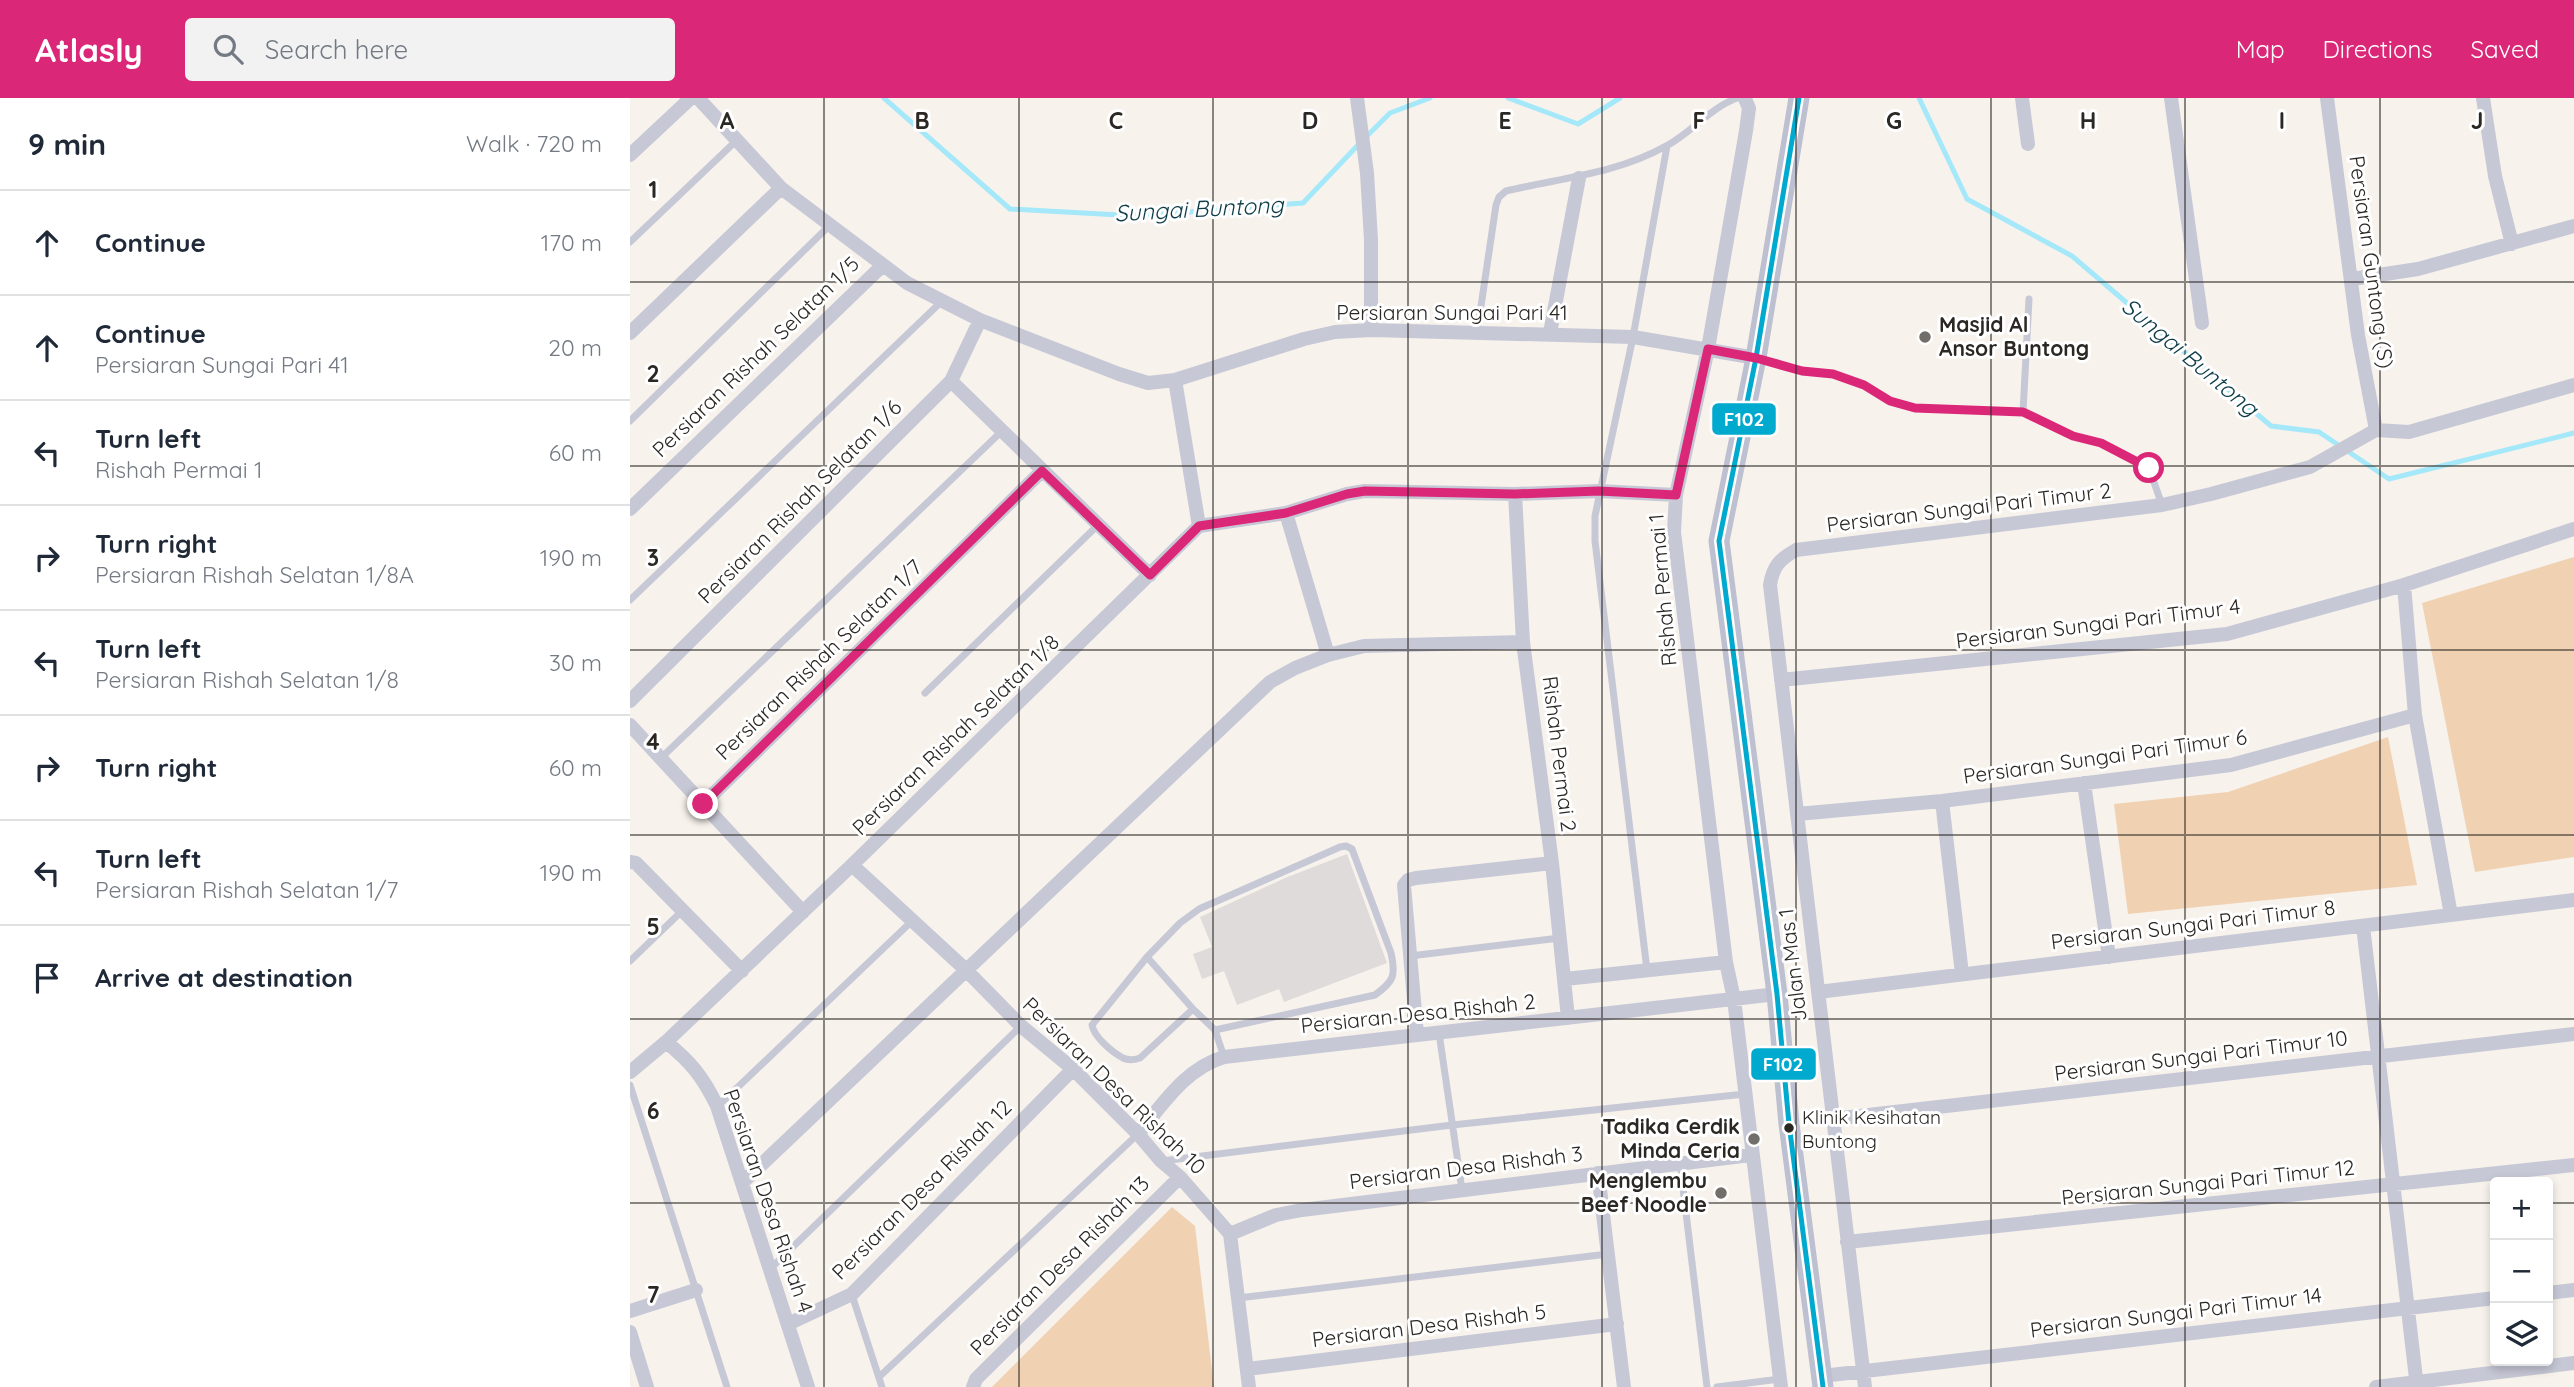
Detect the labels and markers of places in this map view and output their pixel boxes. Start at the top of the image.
place label: Masjid Al Ansor Buntong [1939,311,2089,361]
marker: Masjid Al Ansor Buntong [1917,329,1933,345]
place label: Klinik Kesihatan Buntong [1802,1105,1941,1153]
place label: Tadika Cerdik Minda Ceria [1602,1113,1740,1163]
marker: Klinik Kesihatan Buntong [1782,1121,1796,1135]
marker: Tadika Cerdik Minda Ceria [1746,1131,1762,1147]
place label: Menglembu Beef Noodle [1581,1167,1707,1217]
marker: Menglembu Beef Noodle [1713,1185,1729,1201]

